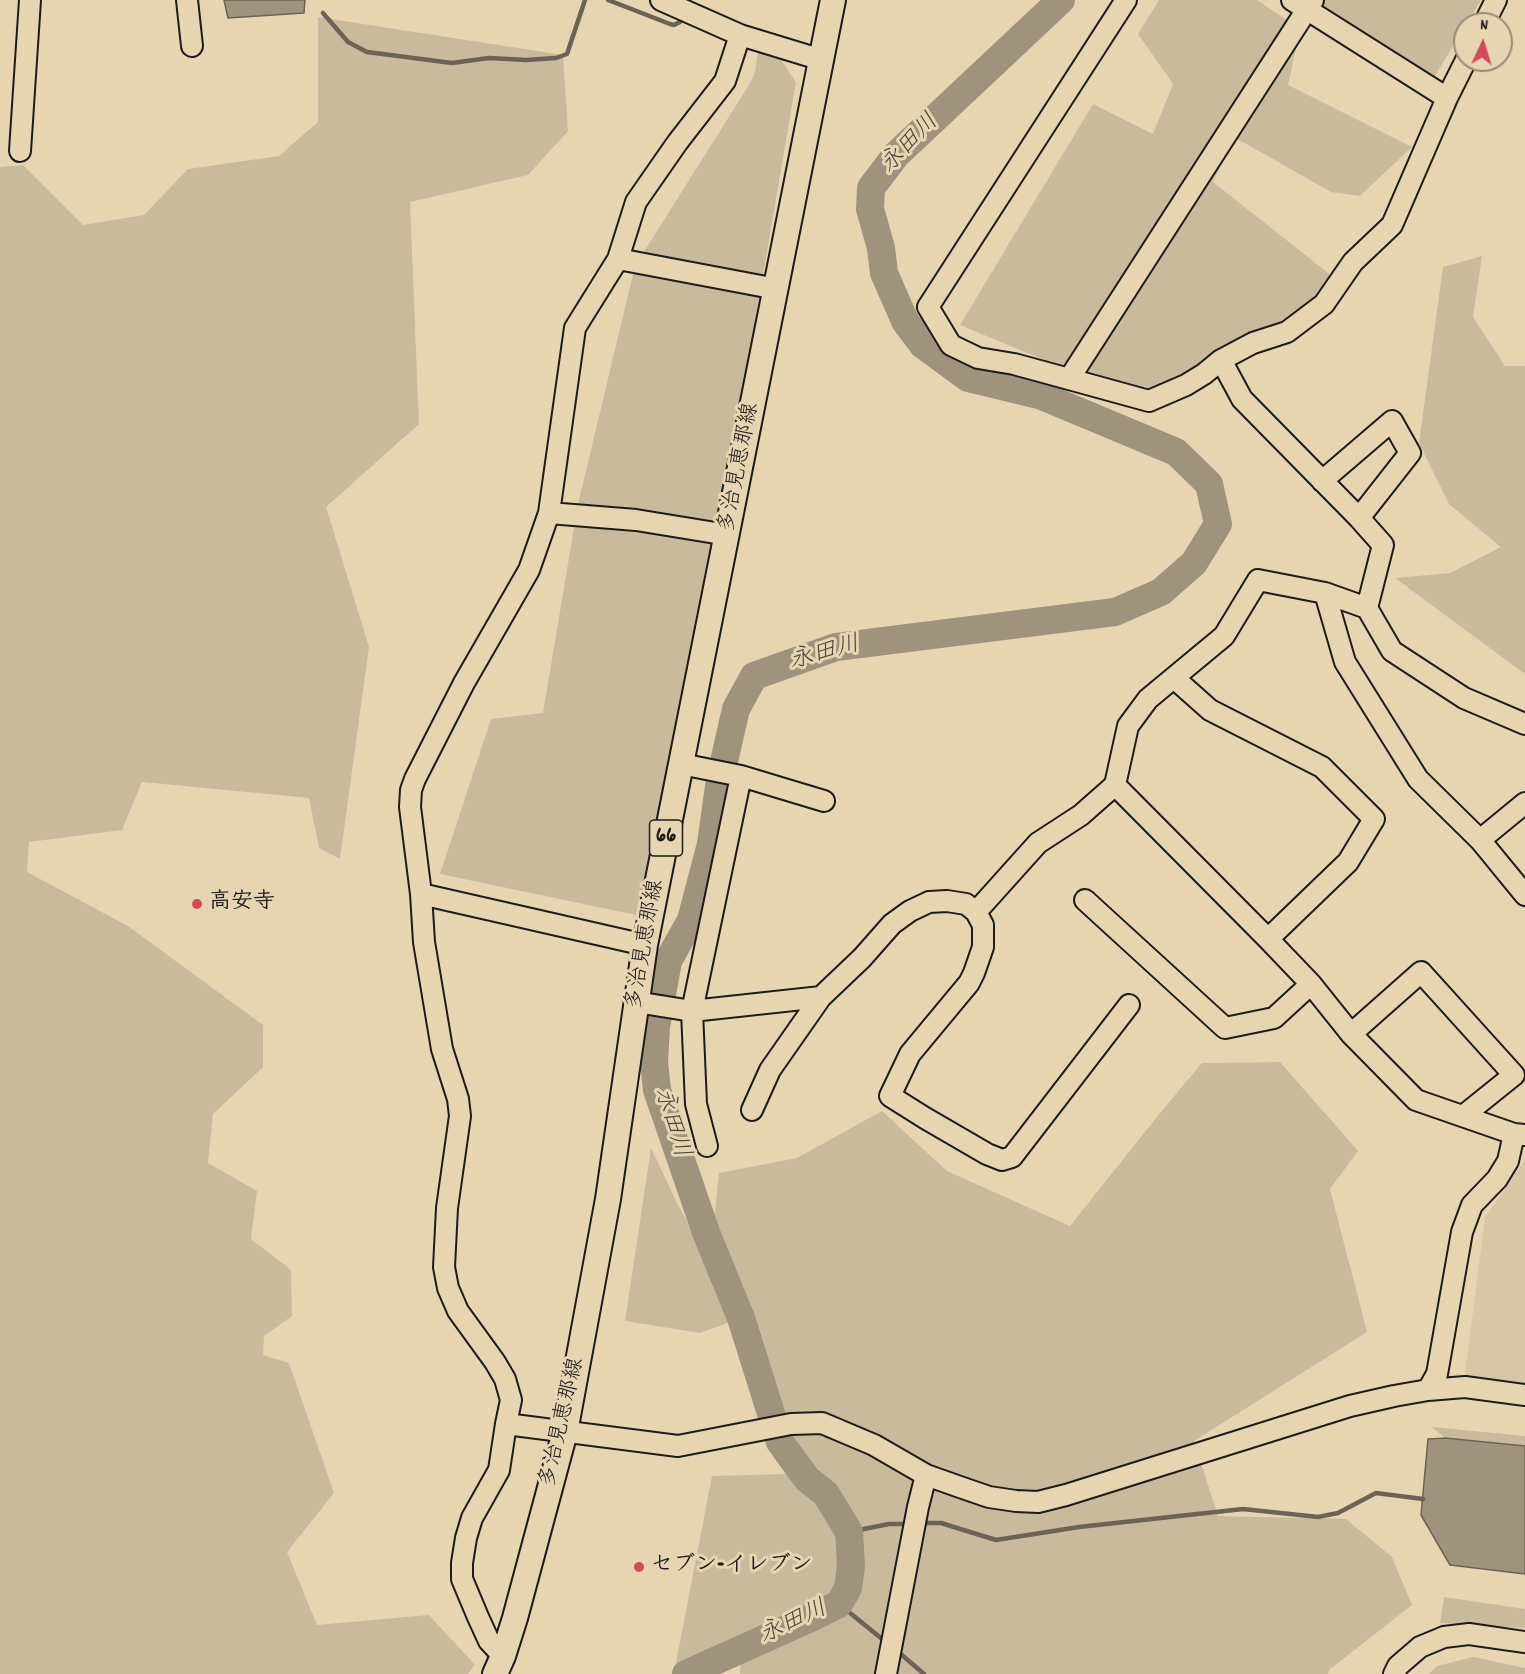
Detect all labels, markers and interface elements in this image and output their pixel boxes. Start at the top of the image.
north arrow [1453,12,1513,72]
text: N [1479,14,1489,37]
water label: 永田川 [876,109,946,181]
street label: 多治見恵那線 [715,401,767,535]
water label: 永田川 [786,632,864,678]
road number: 66 [650,820,682,856]
street label: 多治見恵那線 [623,878,671,1012]
place label: 高安寺 [209,891,275,917]
marker: 高安寺 [190,897,204,911]
water label: 永田川 [646,1084,694,1162]
street label: 多治見恵那線 [536,1356,592,1490]
place label: セブン-イレブン [651,1554,813,1580]
marker: セブン-イレブン [632,1560,646,1574]
water label: 永田川 [755,1596,833,1652]

